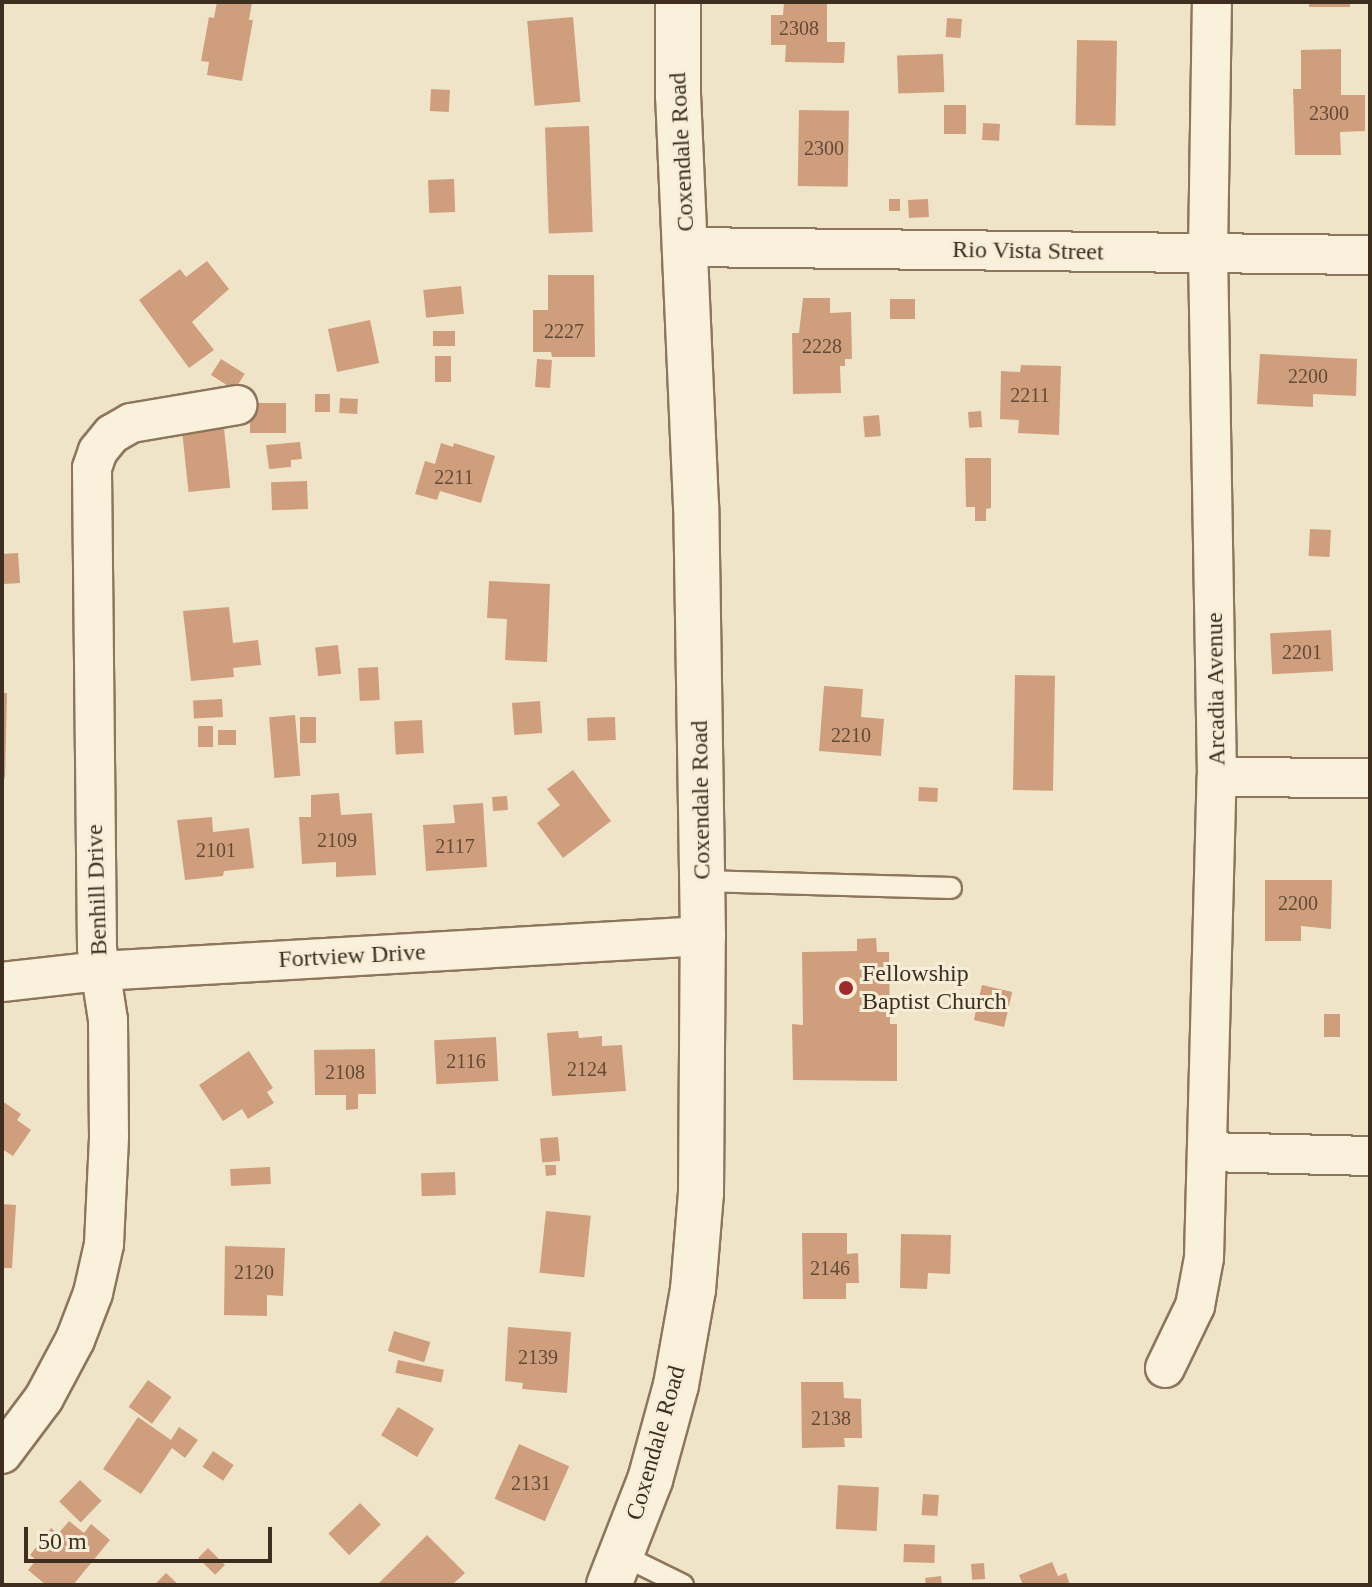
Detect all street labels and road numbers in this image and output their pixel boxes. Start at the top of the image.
street label: Coxendale Road [663,72,701,232]
street label: Rio Vista Street [952,235,1104,267]
street label: Arcadia Avenue [1200,611,1232,767]
street label: Coxendale Road [685,720,717,880]
street label: Benhill Drive [80,824,114,956]
street label: Fortview Drive [278,938,426,974]
street label: Coxendale Road [620,1362,692,1524]

